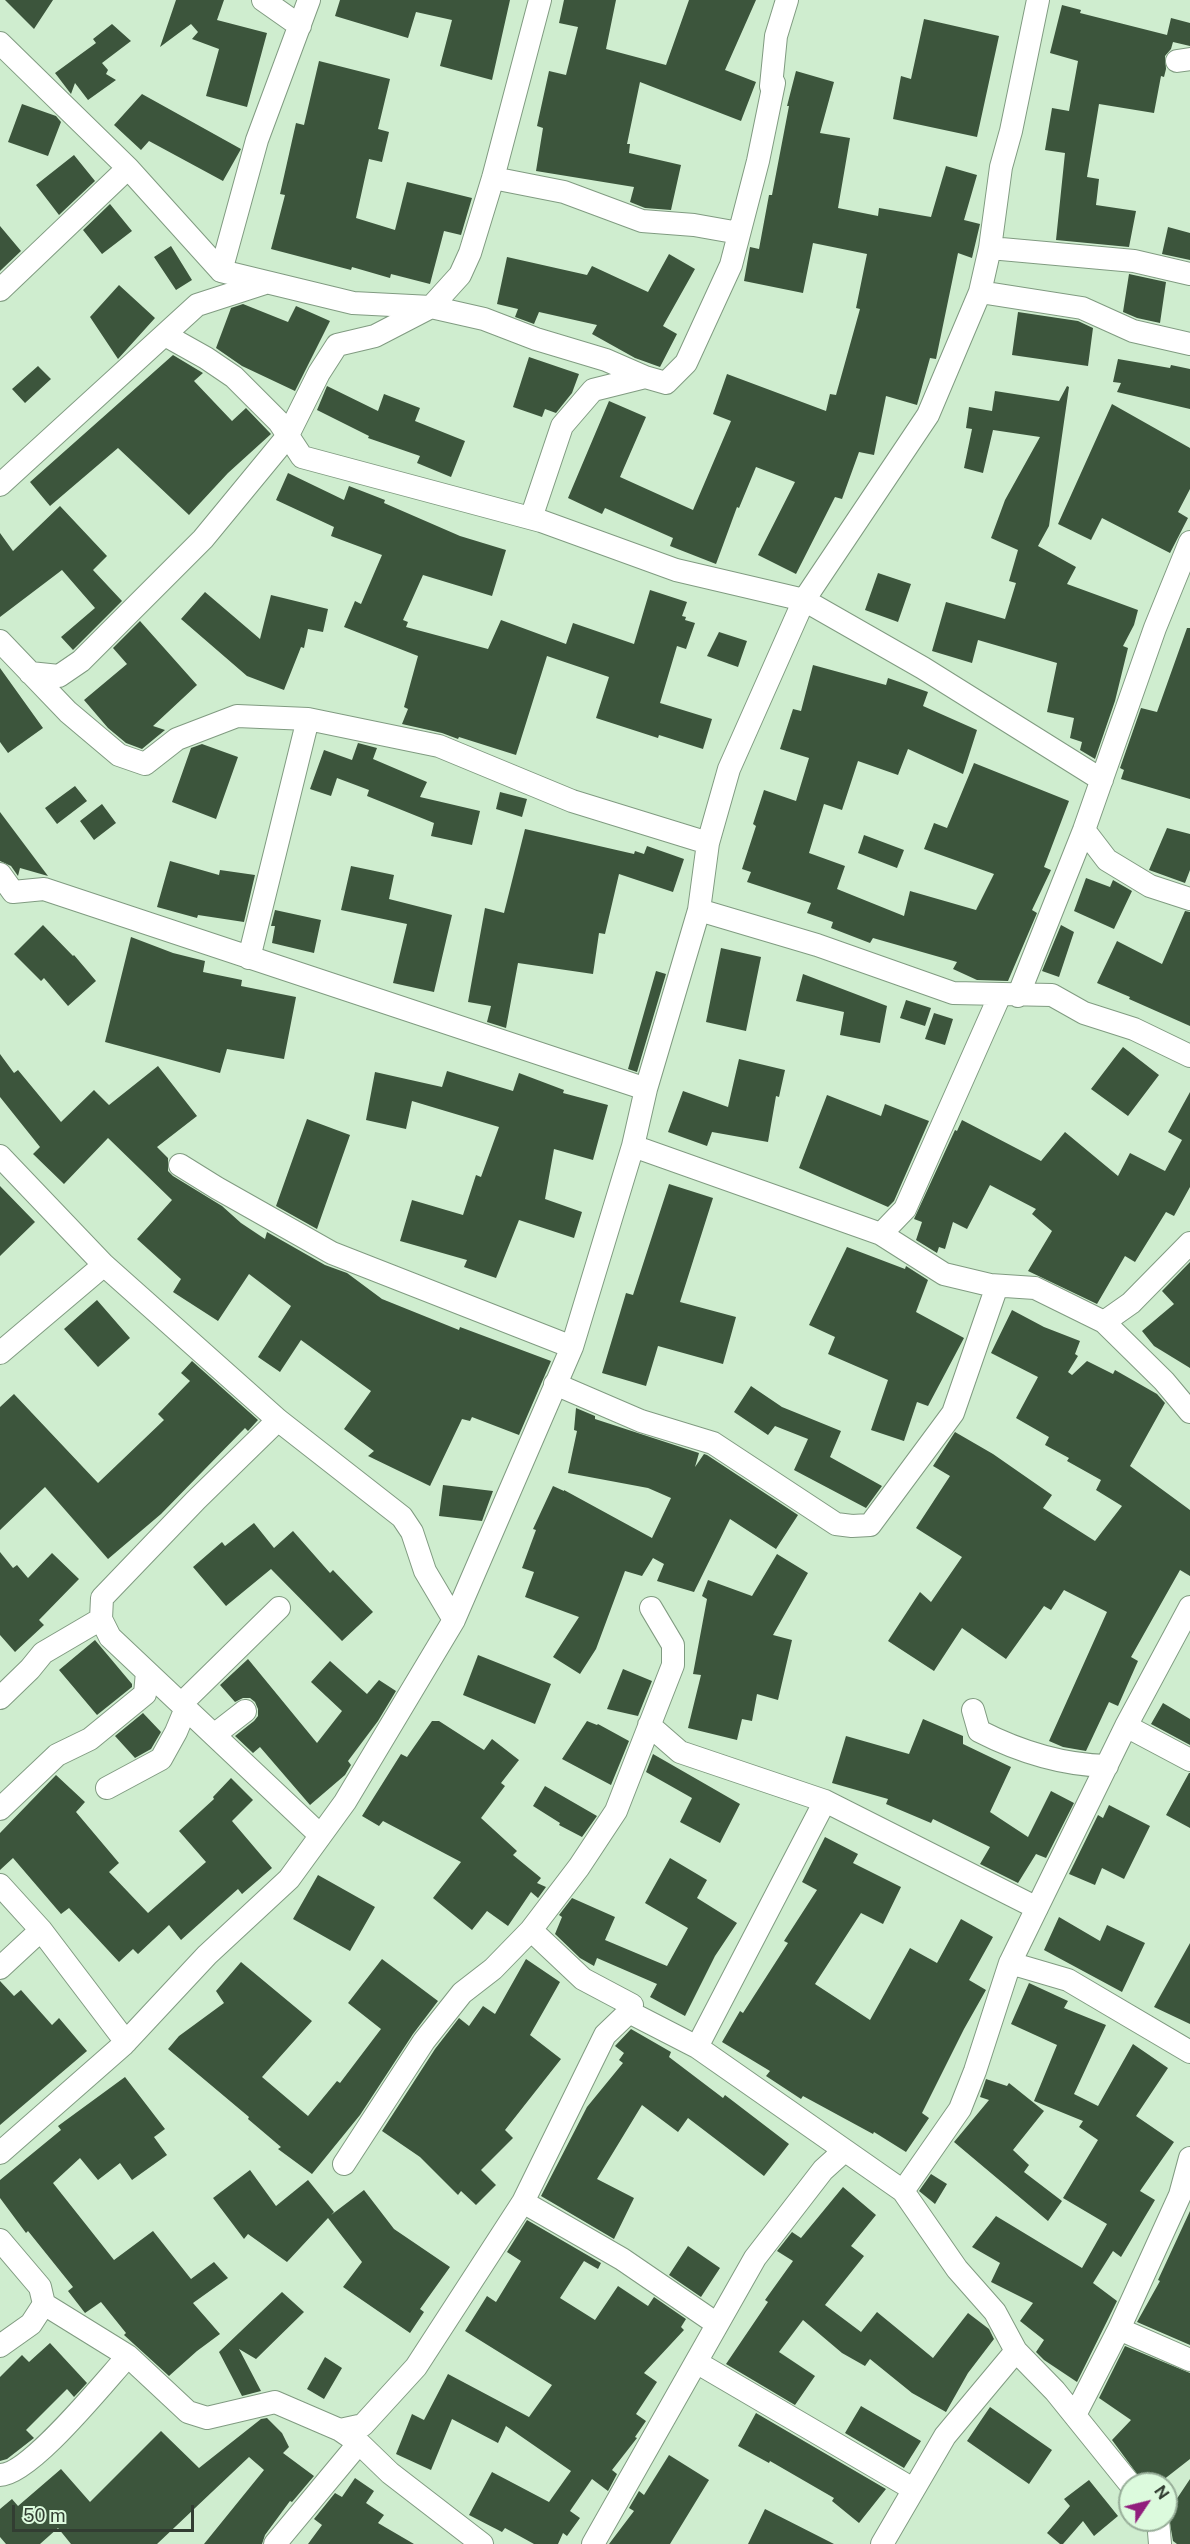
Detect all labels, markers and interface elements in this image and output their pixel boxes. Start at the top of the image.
north arrow [1118,2472,1178,2532]
text: N [1150,2482,1173,2503]
scale bar [15,2493,196,2531]
text: 50 m [23,2505,66,2526]

